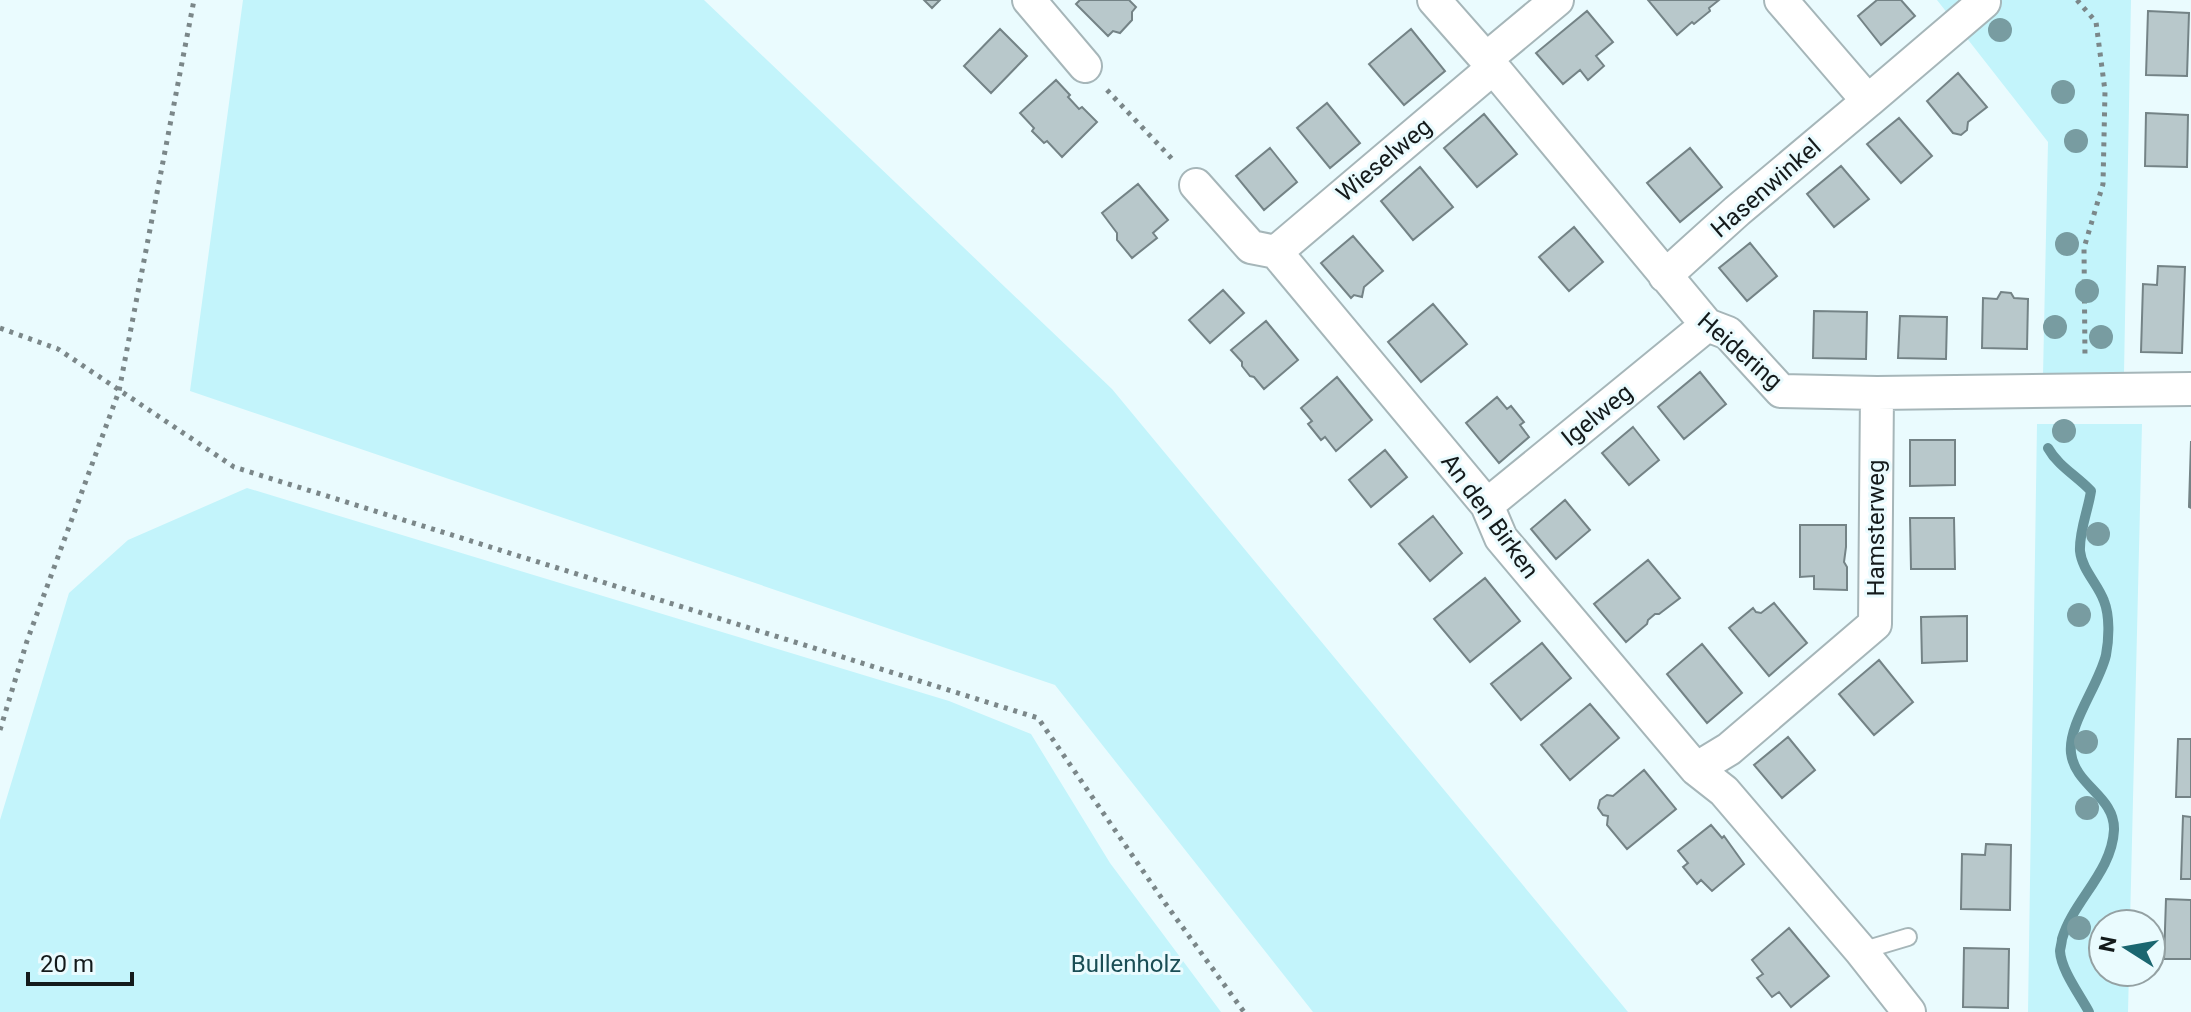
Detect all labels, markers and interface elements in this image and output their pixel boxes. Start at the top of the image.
street label: Wieselweg [1331,112,1437,208]
street label: Hasenwinkel [1705,133,1827,243]
street label: Heidering [1692,307,1788,395]
street label: Igelweg [1556,378,1638,452]
street label: An den Birken [1435,448,1545,584]
street label: Hamsterweg [1862,460,1890,596]
north arrow [2087,908,2167,988]
text: N [2094,934,2122,954]
scale bar [28,936,132,986]
text: 20 m [40,950,94,978]
park label: Bullenholz [1071,950,1181,978]

